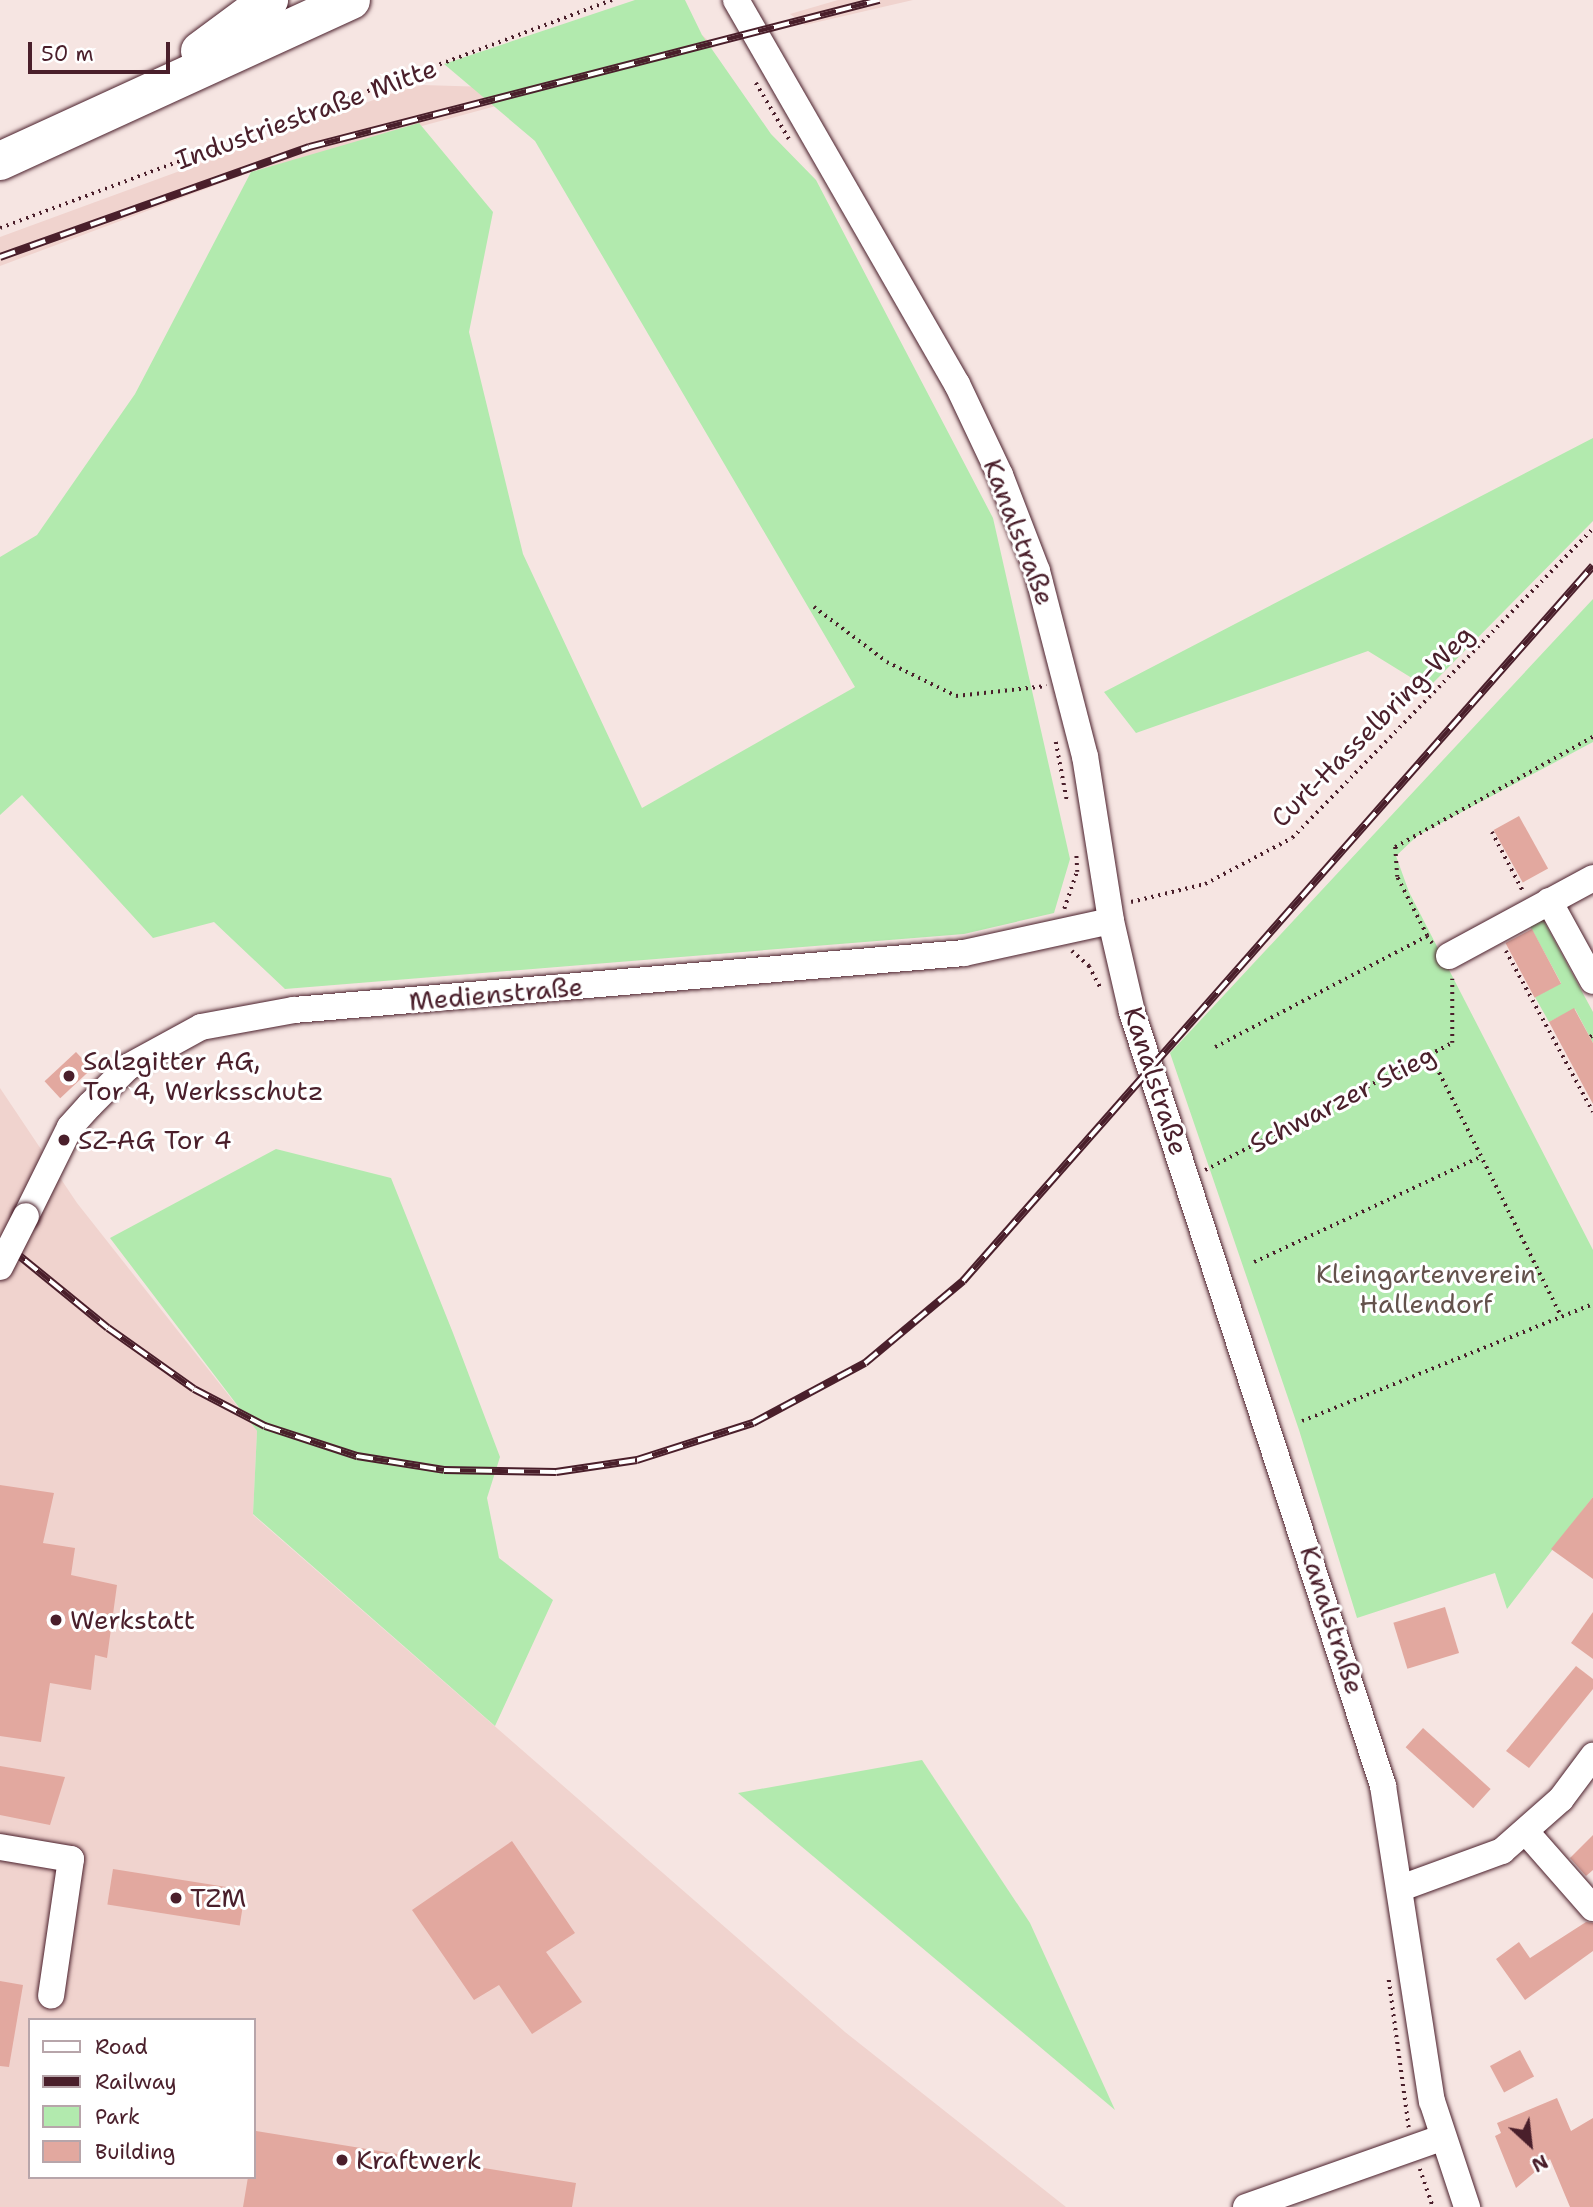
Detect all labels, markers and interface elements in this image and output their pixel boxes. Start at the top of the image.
scale bar [32,28,173,72]
text: 50 m [41,40,94,68]
street label: Industriestraße Mitte [171,52,441,176]
street label: Kanalstraße [977,455,1061,609]
street label: Curt-Hasselbring-Weg [1265,619,1479,833]
street label: Medienstraße [408,971,584,1017]
street label: Kanalstraße [1117,1003,1195,1159]
street label: Schwarzer Stieg [1244,1039,1440,1159]
place label: Salzgitter AG, Tor 4, Werksschutz [83,1045,323,1106]
marker: Salzgitter AG, Tor 4, Werksschutz [61,1068,77,1084]
place label: SZ-AG Tor 4 [78,1124,232,1156]
marker: SZ-AG Tor 4 [56,1132,72,1148]
park label: Kleingartenverein Hallendorf [1316,1258,1536,1320]
street label: Kanalstraße [1293,1542,1371,1698]
place label: Werkstatt [70,1604,195,1636]
marker: Werkstatt [48,1612,64,1628]
place label: TZM [190,1882,246,1914]
marker: TZM [168,1890,184,1906]
legend [28,2018,256,2179]
text: Road [95,2033,148,2061]
text: Railway [95,2068,177,2096]
text: Park [95,2103,140,2131]
north arrow [1495,2109,1565,2179]
text: Building [95,2138,175,2166]
place label: Kraftwerk [356,2144,482,2176]
text: N [1527,2149,1552,2178]
marker: Kraftwerk [334,2152,350,2168]

